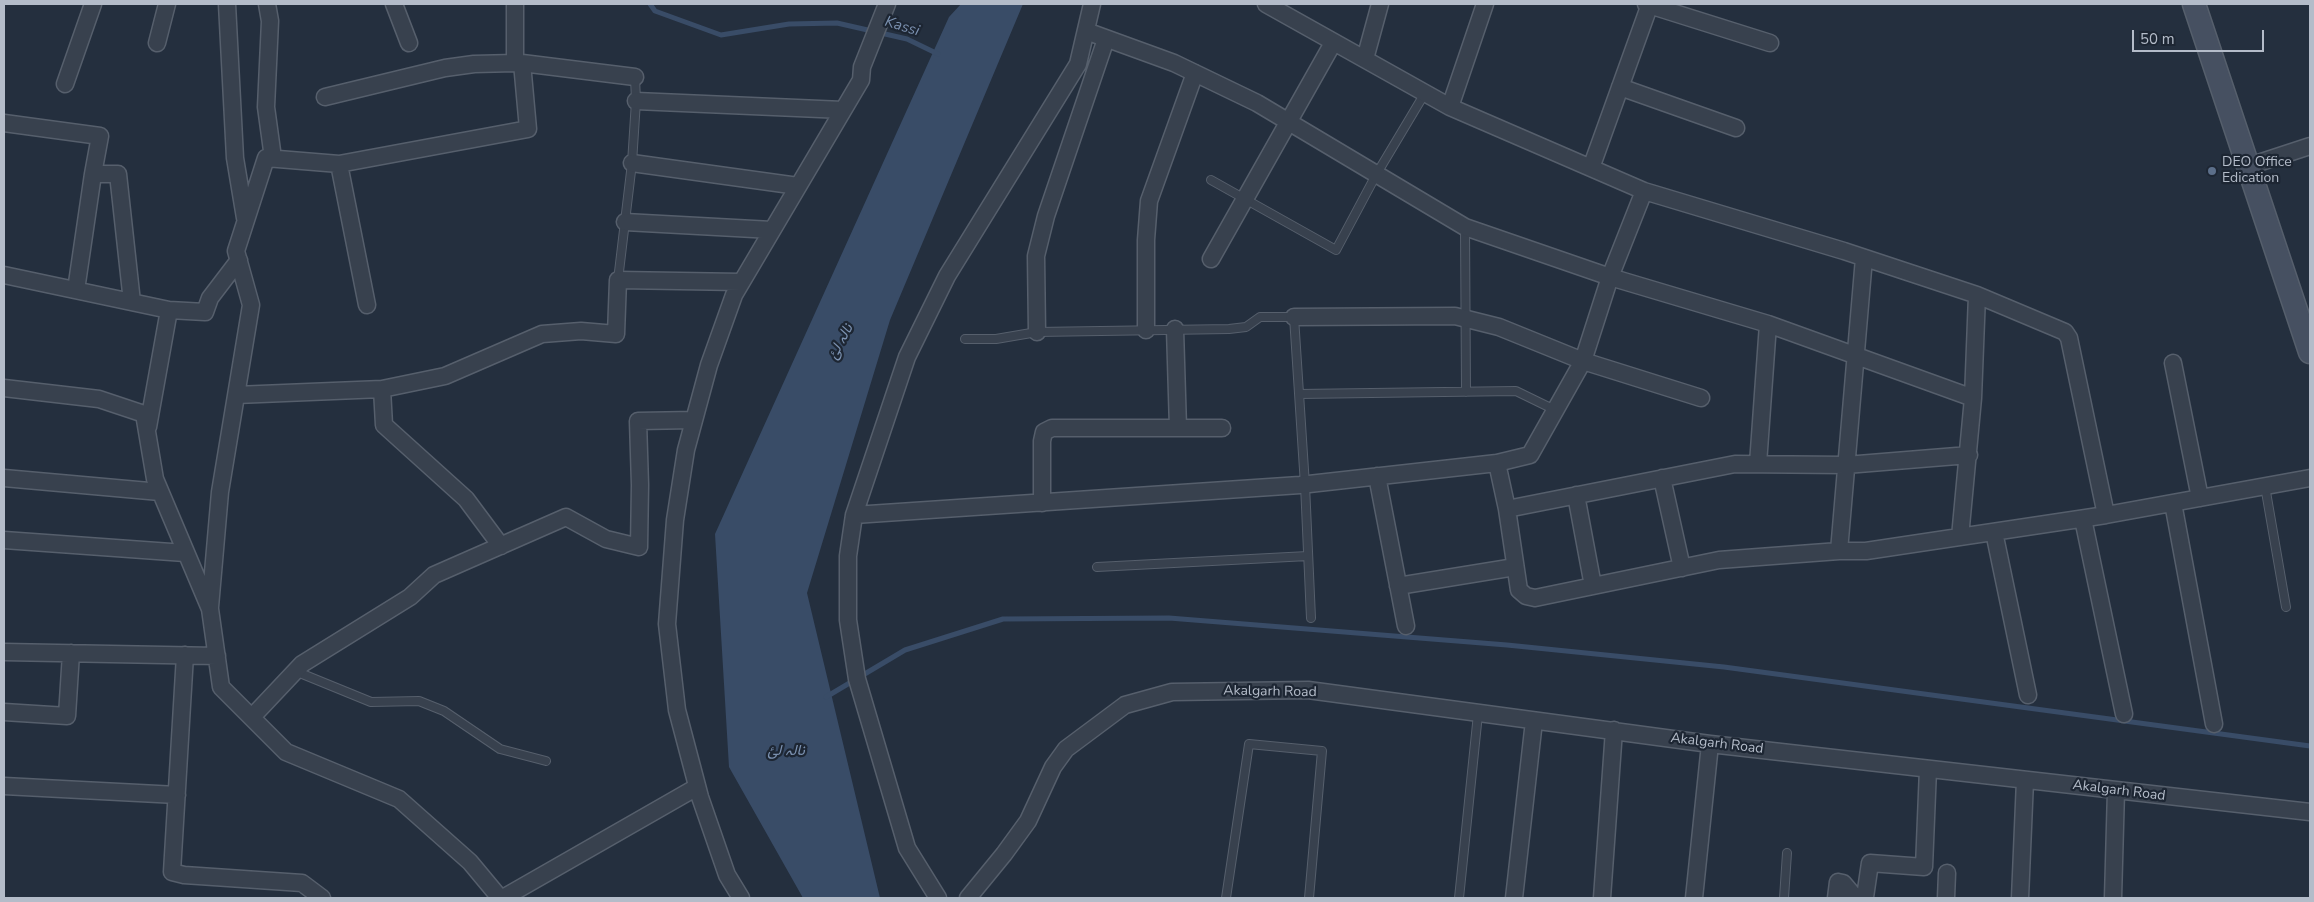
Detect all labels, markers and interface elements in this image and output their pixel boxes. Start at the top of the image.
water label: Kassi [883,13,921,41]
scale bar [2134,20,2266,52]
text: 50 m [2140,29,2175,49]
place label: DEO Office Edication [2222,155,2292,188]
marker: DEO Office Edication [2206,165,2218,177]
water label: نالہ لئ [824,321,858,363]
street label: Akalgarh Road [1223,683,1317,701]
street label: Akalgarh Road [1670,730,1764,758]
water label: نالہ لئ [767,742,805,760]
street label: Akalgarh Road [2072,777,2166,805]

